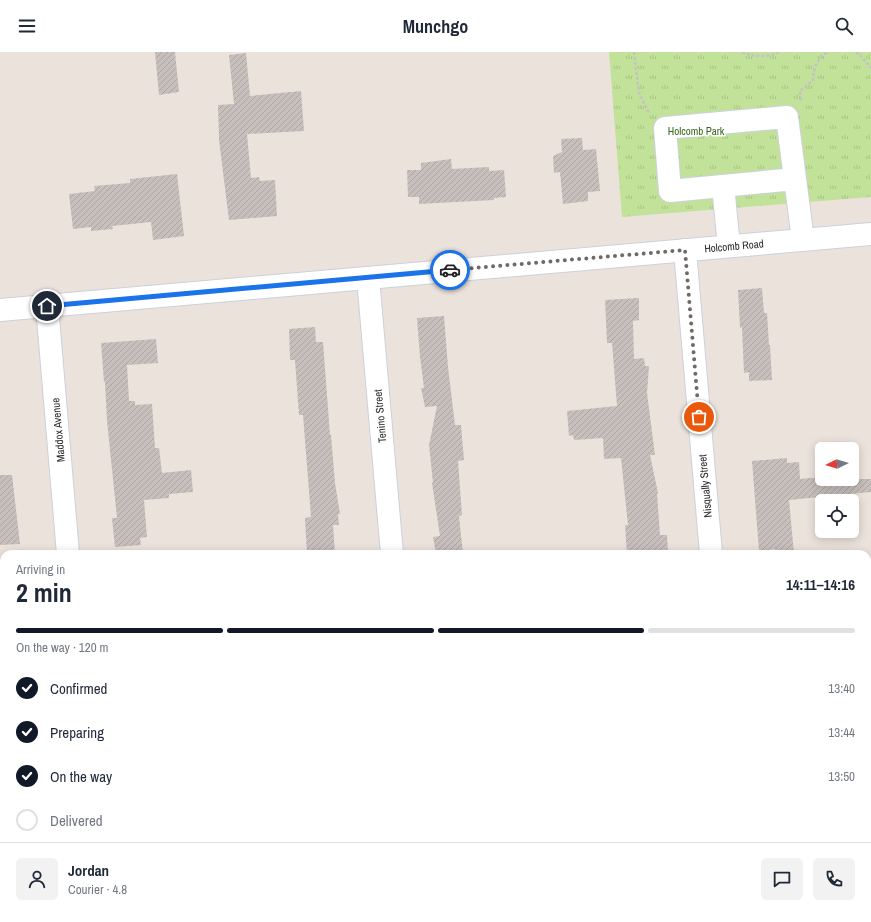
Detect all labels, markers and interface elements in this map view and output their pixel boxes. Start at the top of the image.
text: Munchgo [403,14,468,39]
icon: menu [16,15,38,37]
icon: search [833,15,855,37]
park label: Holcomb Park [668,124,725,138]
street label: Holcomb Road [704,236,764,256]
courier [430,250,470,290]
icon: car [439,259,461,281]
pin [30,289,64,323]
icon: home [36,295,58,317]
street label: Tenino Street [371,388,389,443]
street label: Maddox Avenue [48,397,68,463]
pin [682,400,716,434]
icon: bag [688,406,710,428]
north arrow [815,442,859,486]
map controls [815,442,859,538]
street label: Nisqually Street [695,453,715,518]
button: locate [815,494,859,538]
text: Arriving in [16,561,65,578]
text: 14:11–14:16 [786,574,855,595]
text: 2 min [16,575,72,610]
text: On the way · 120 m [16,639,108,656]
icon: check [16,677,38,699]
text: Confirmed [50,678,107,699]
text: 13:40 [828,680,855,697]
icon: check [16,721,38,743]
text: Preparing [50,722,104,743]
text: 13:44 [828,724,855,741]
icon: check [16,765,38,787]
text: On the way [50,766,112,787]
text: 13:50 [828,768,855,785]
text: Delivered [50,810,103,831]
button: person [16,858,58,900]
button: chat [761,858,803,900]
button: phone [813,858,855,900]
text: Jordan [68,860,109,881]
text: Courier · 4.8 [68,881,127,898]

